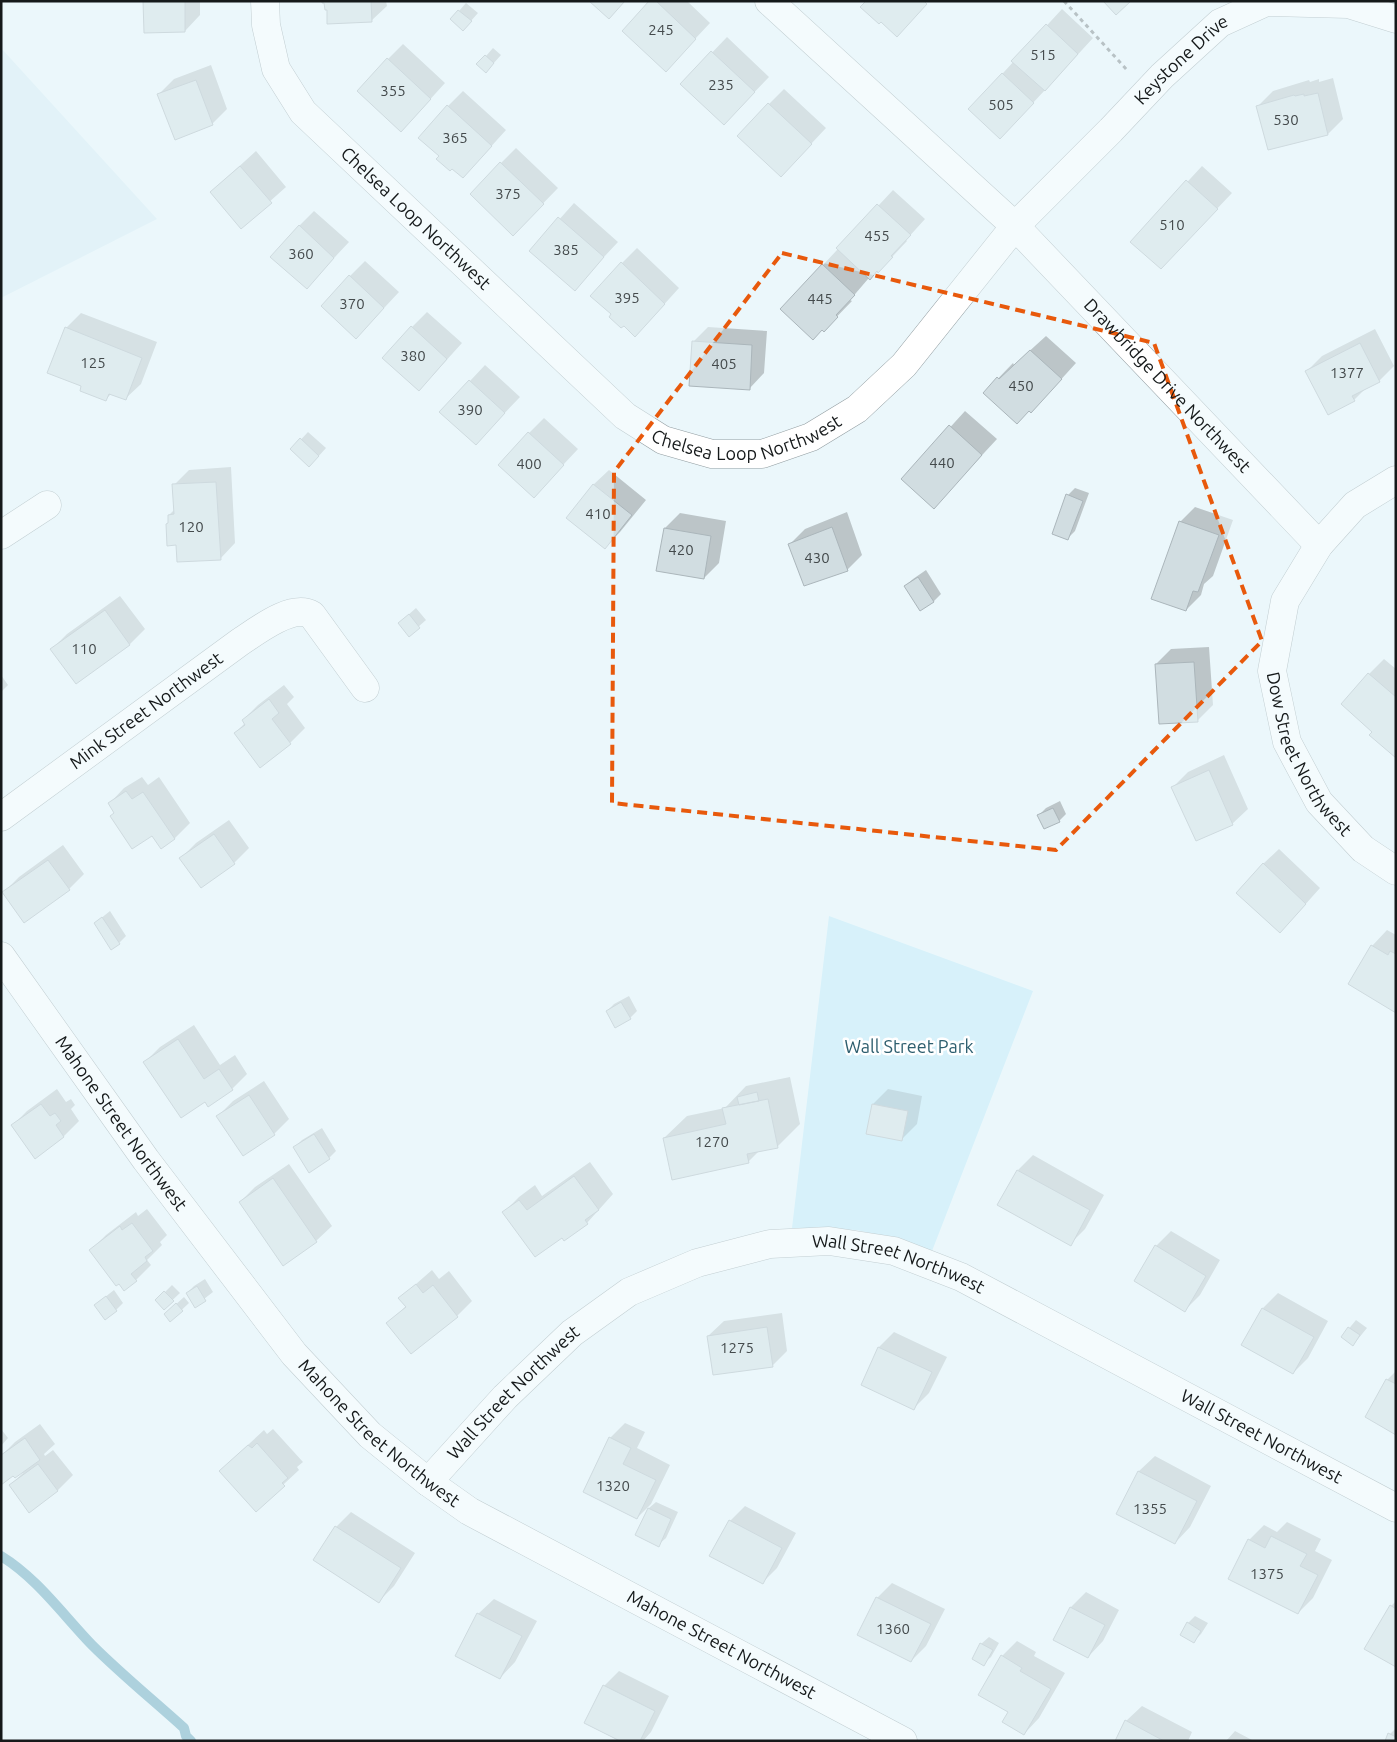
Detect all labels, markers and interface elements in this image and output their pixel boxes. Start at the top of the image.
street label: Keystone Drive [1130,10,1231,108]
house number: 245 [648,21,674,38]
house number: 515 [1030,46,1056,63]
house number: 235 [708,76,734,93]
house number: 355 [380,82,406,99]
house number: 505 [988,96,1014,113]
house number: 530 [1273,111,1299,128]
house number: 365 [442,129,468,146]
street label: Chelsea Loop Northwest [337,142,495,293]
house number: 375 [495,185,521,202]
house number: 510 [1159,216,1185,233]
house number: 455 [864,227,890,244]
house number: 385 [553,241,579,258]
house number: 360 [288,245,314,262]
house number: 395 [614,289,640,306]
house number: 445 [807,290,833,307]
street label: Drawbridge Drive Northwest [1080,294,1255,476]
house number: 370 [339,295,365,312]
house number: 380 [400,347,426,364]
house number: 125 [80,354,106,371]
house number: 405 [711,355,737,372]
house number: 1377 [1330,364,1364,381]
house number: 450 [1008,377,1034,394]
house number: 390 [457,401,483,418]
street label: Chelsea Loop Northwest [648,410,844,463]
house number: 440 [929,454,955,471]
house number: 400 [516,455,542,472]
house number: 410 [585,505,611,522]
house number: 120 [178,518,204,535]
house number: 420 [668,541,694,558]
house number: 430 [804,549,830,566]
house number: 110 [71,640,97,657]
street label: Mink Street Northwest [65,647,226,772]
street label: Dow Street Northwest [1263,670,1356,839]
street label: Mahone Street Northwest [52,1032,192,1214]
park label: Wall Street Park [844,1036,974,1056]
house number: 1270 [695,1133,729,1150]
street label: Wall Street Northwest [812,1230,989,1297]
street label: Wall Street Northwest [443,1320,583,1463]
house number: 1275 [720,1339,754,1356]
street label: Mahone Street Northwest [295,1355,464,1510]
street label: Wall Street Northwest [1178,1385,1346,1487]
house number: 1320 [596,1477,630,1494]
house number: 1355 [1133,1500,1167,1517]
house number: 1375 [1250,1565,1284,1582]
street label: Mahone Street Northwest [624,1586,820,1702]
house number: 1360 [876,1620,910,1637]

